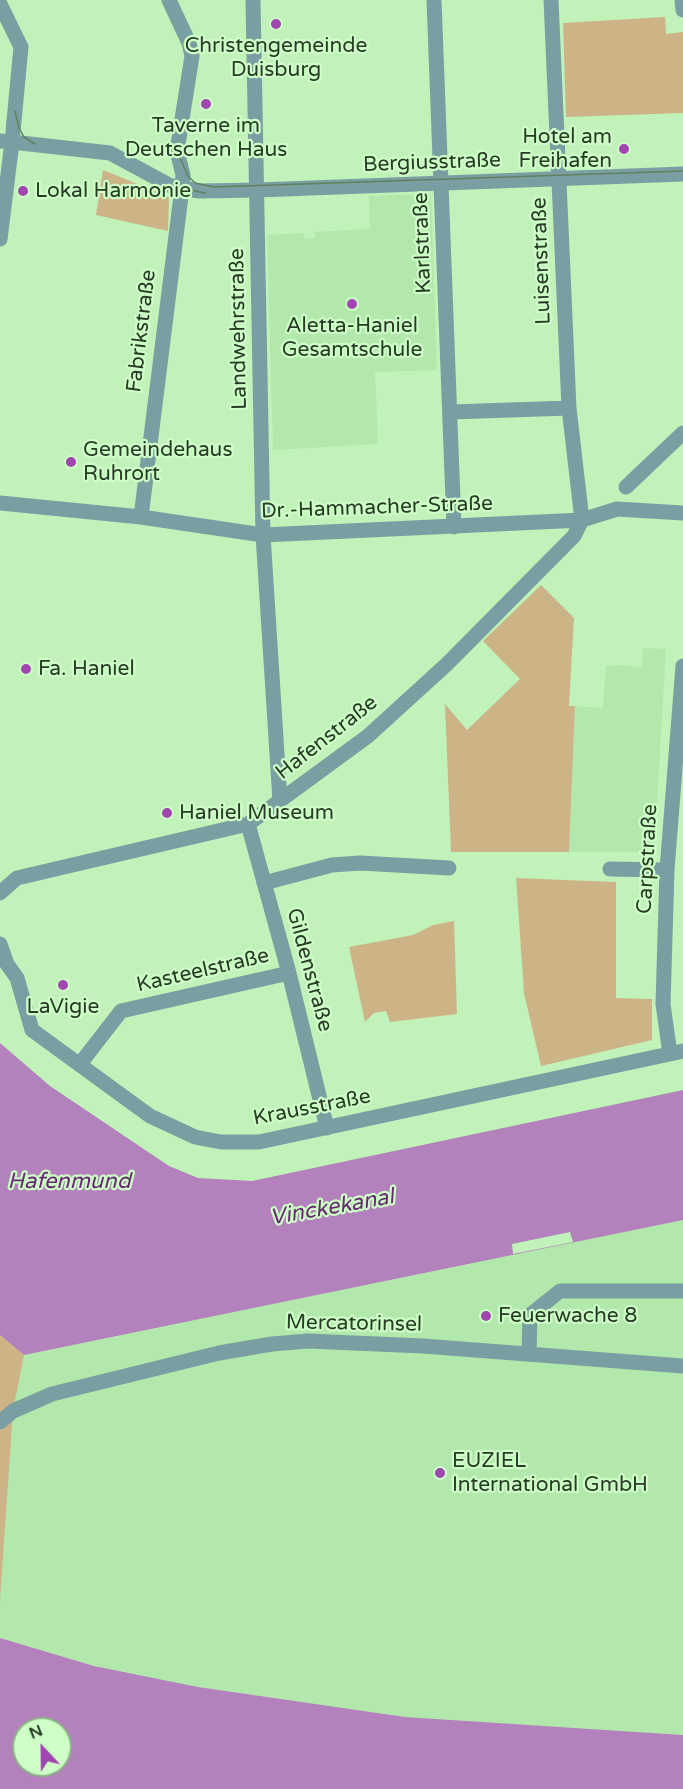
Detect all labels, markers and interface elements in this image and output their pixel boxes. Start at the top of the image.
marker: Christengemeinde Duisburg [269,17,283,31]
place label: Christengemeinde Duisburg [185,33,367,83]
marker: Taverne im Deutschen Haus [199,97,213,111]
place label: Taverne im Deutschen Haus [125,113,287,163]
place label: Hotel am Freihafen [519,124,612,174]
marker: Hotel am Freihafen [617,142,631,156]
street label: Bergiusstraße [363,148,501,178]
place label: Lokal Harmonie [35,178,191,204]
marker: Lokal Harmonie [16,184,30,198]
street label: Karlstraße [409,192,437,294]
street label: Luisenstraße [527,197,557,325]
street label: Landwehrstraße [225,248,253,410]
street label: Fabrikstraße [122,268,162,394]
marker: Aletta-Haniel Gesamtschule [345,297,359,311]
place label: Aletta-Haniel Gesamtschule [282,313,422,363]
place label: Gemeindehaus Ruhrort [83,437,232,487]
marker: Gemeindehaus Ruhrort [64,455,78,469]
street label: Dr.-Hammacher-Straße [261,491,493,525]
place label: Fa. Haniel [38,656,135,682]
marker: Fa. Haniel [19,662,33,676]
street label: Hafenstraße [271,691,383,785]
place label: Haniel Museum [179,800,334,826]
street label: Carpstraße [633,803,663,915]
marker: Haniel Museum [160,806,174,820]
street label: Gildenstraße [280,906,338,1034]
street label: Kasteelstraße [134,944,272,998]
marker: LaVigie [56,978,70,992]
place label: LaVigie [27,994,99,1020]
street label: Krausstraße [251,1084,373,1132]
water label: Hafenmund [7,1169,131,1195]
water label: Vinckekanal [268,1184,396,1232]
place label: Feuerwache 8 [498,1303,637,1329]
marker: Feuerwache 8 [479,1309,493,1323]
street label: Mercatorinsel [286,1310,422,1338]
place label: EUZIEL International GmbH [452,1448,648,1498]
marker: EUZIEL International GmbH [433,1466,447,1480]
north arrow [12,1717,72,1777]
text: N [26,1720,46,1744]

